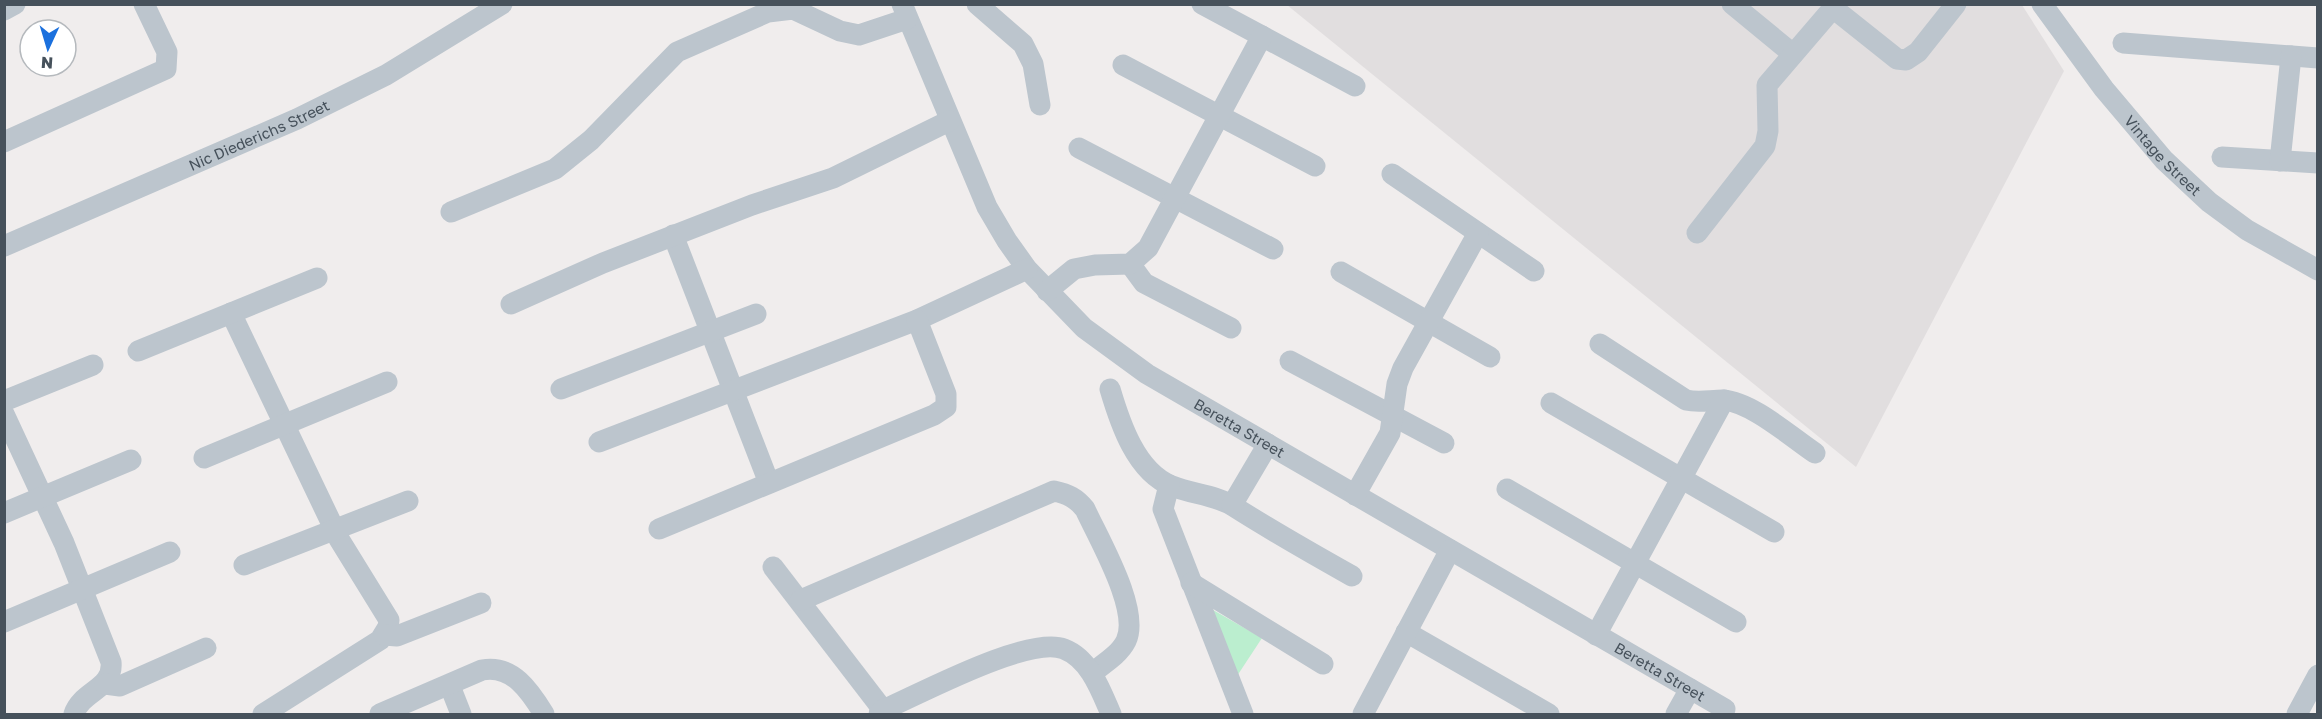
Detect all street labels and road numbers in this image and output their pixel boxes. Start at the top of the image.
street label: Nic Diederichs Street [186,96,332,174]
street label: Vintage Street [2121,111,2205,199]
street label: Beretta Street [1191,394,1288,461]
street label: Beretta Street [1612,638,1709,705]

